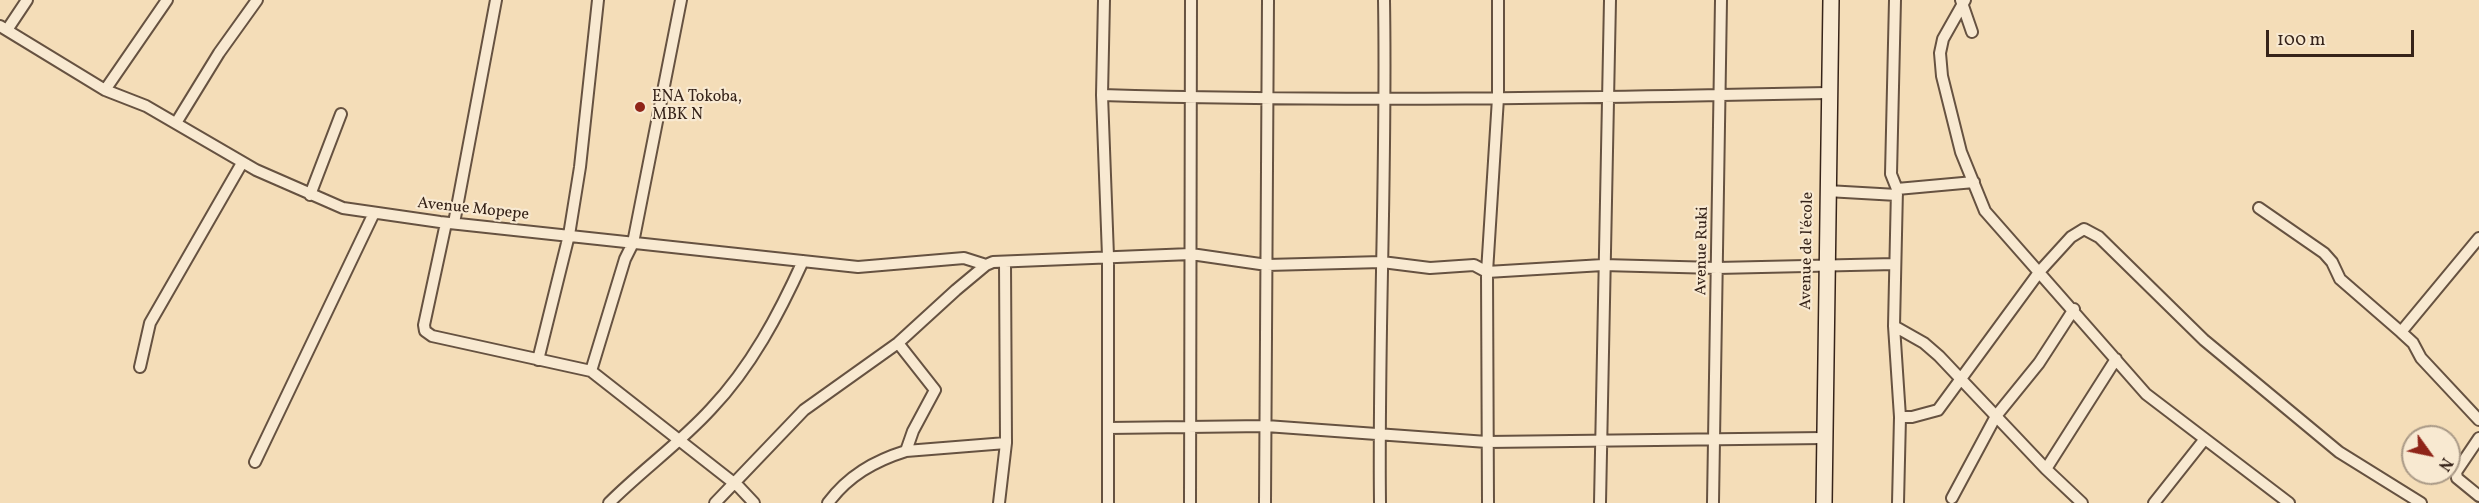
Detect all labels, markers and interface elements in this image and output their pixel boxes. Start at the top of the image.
scale bar [2269,18,2418,56]
text: 100 m [2277,28,2326,53]
place label: ENA Tokoba, MBK N [652,88,742,126]
marker: ENA Tokoba, MBK N [633,100,647,114]
street label: Avenue de l'école [1797,192,1819,310]
street label: Avenue Mopepe [416,195,530,225]
street label: Avenue Ruki [1693,206,1713,296]
north arrow [2401,425,2461,485]
text: N [2432,453,2457,475]

